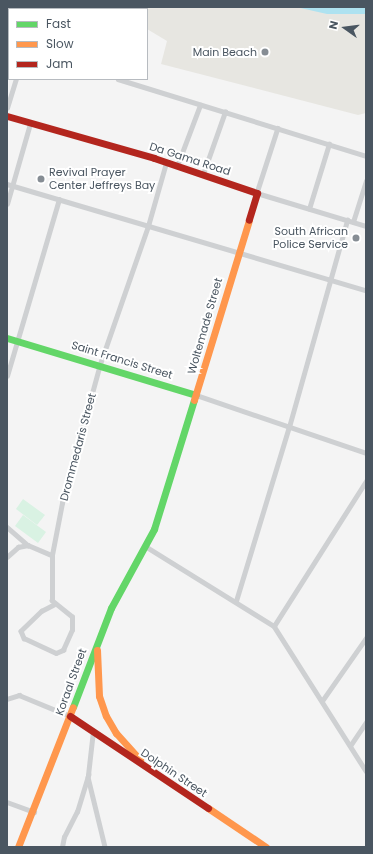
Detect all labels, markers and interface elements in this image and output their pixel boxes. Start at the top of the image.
legend [8,8,148,80]
north arrow [325,8,365,48]
text: Fast [46,15,71,32]
text: N [325,19,342,31]
text: Slow [46,35,74,52]
place label: Main Beach [193,45,257,59]
marker: Main Beach [260,47,270,57]
text: Jam [46,55,73,72]
street label: Da Gama Road [148,140,232,178]
place label: Revival Prayer Center Jeffreys Bay [49,166,155,192]
marker: Revival Prayer Center Jeffreys Bay [36,174,46,184]
place label: South African Police Service [273,225,348,251]
marker: South African Police Service [351,233,361,243]
street label: Woltemade Street [185,276,225,376]
street label: Saint Francis Street [70,338,174,382]
street label: Drommedaris Street [57,392,99,502]
street label: Koraal Street [53,647,89,717]
street label: Dolphin Street [138,746,210,800]

